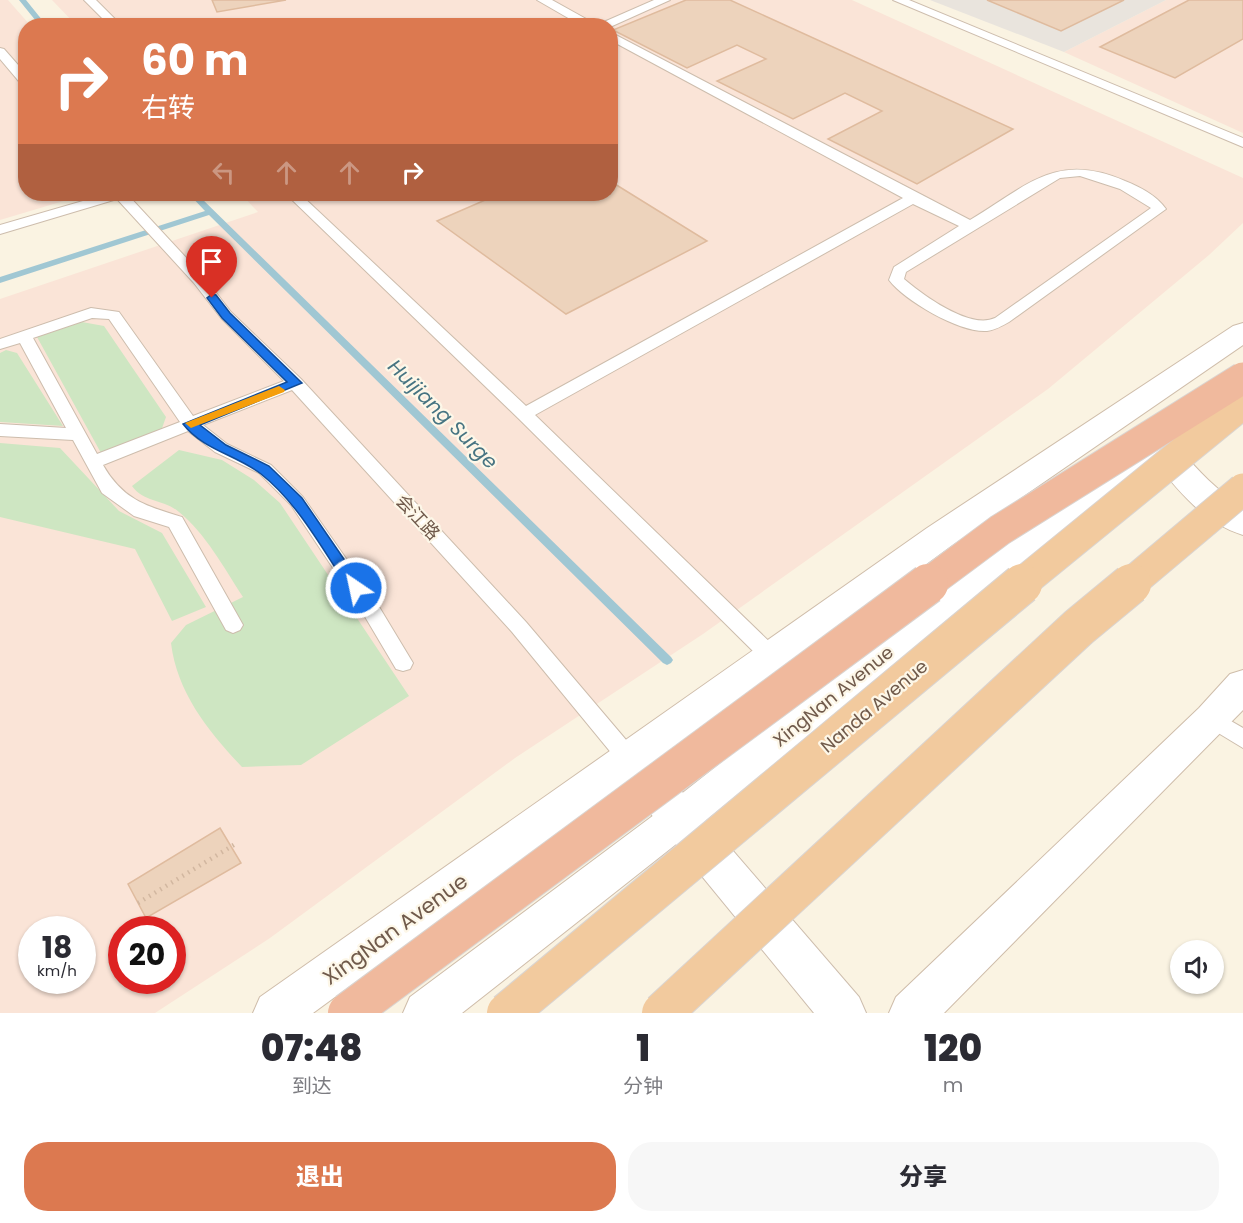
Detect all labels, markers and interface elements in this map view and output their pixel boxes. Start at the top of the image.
text: 60 m [141,31,249,90]
icon: right [42,42,120,120]
text: 右转 [141,89,195,126]
icon: left [207,156,240,189]
icon: ahead [270,156,303,189]
icon: ahead [333,156,366,189]
icon: right [396,156,429,189]
pin [186,236,237,298]
icon: arrive [195,245,228,278]
water label: Huijiang Surge [382,353,504,475]
street label: 会江路 [390,489,446,545]
position arrow [324,556,388,620]
street label: XingNan Avenue [768,640,898,752]
street label: Nanda Avenue [815,654,933,758]
street label: XingNan Avenue [317,867,473,991]
speed limit sign: 20 [108,916,186,994]
text: 18 [42,926,72,969]
map controls [1170,940,1224,994]
button: sound [1170,940,1224,994]
text: km/h [37,960,77,981]
text: 07:48 [261,1023,363,1074]
text: 1 [636,1023,650,1074]
text: 120 [924,1023,982,1074]
text: m [943,1071,963,1099]
text: 到达 [292,1072,332,1100]
text: 分钟 [623,1072,663,1100]
button: 退出 [24,1142,616,1211]
button: 分享 [628,1142,1219,1211]

